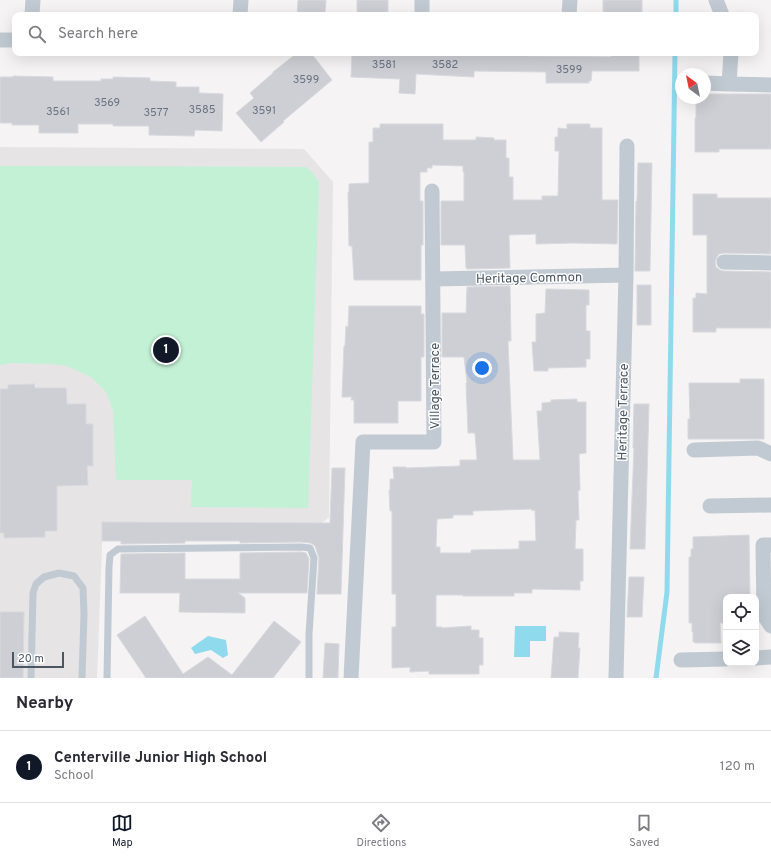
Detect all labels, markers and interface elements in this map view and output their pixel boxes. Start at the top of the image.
search box [12,12,759,56]
icon: search [26,23,48,45]
text: Search here [58,25,138,44]
house number: 3581 [372,58,396,72]
house number: 3582 [432,58,458,72]
house number: 3599 [556,63,582,77]
north arrow [675,68,711,104]
house number: 3599 [293,73,319,87]
house number: 3569 [94,96,120,110]
house number: 3585 [188,103,216,117]
house number: 3591 [252,104,276,118]
house number: 3561 [46,105,70,119]
house number: 3577 [143,106,169,120]
street label: Heritage Common [476,270,582,288]
pin: 1 [153,335,179,365]
street label: Village Terrace [428,343,444,429]
your location [472,358,492,378]
street label: Heritage Terrace [615,363,633,461]
map controls [723,594,759,666]
button: locate [723,594,759,630]
button: layers [723,630,759,666]
scale bar [12,650,64,669]
text: 20 m [18,652,44,666]
text: Nearby [16,693,73,715]
text: Centerville Junior High School [54,749,267,768]
text: 1 [26,759,32,775]
text: 120 m [720,759,755,775]
text: School [54,768,94,784]
tab: Map [111,812,133,850]
tab: Directions [356,812,406,850]
tab: Saved [629,812,660,850]

